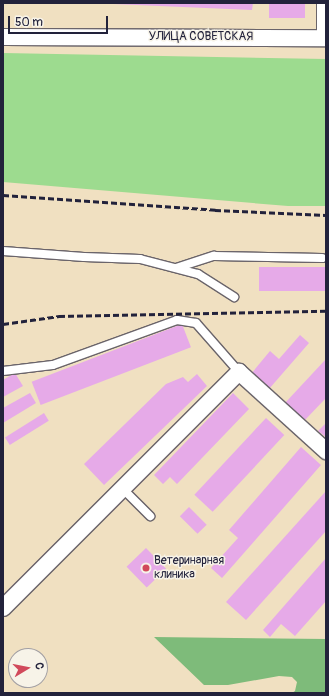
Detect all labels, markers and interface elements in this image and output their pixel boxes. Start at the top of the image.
scale bar [10,8,110,34]
text: 50 m [15,15,43,30]
street label: УЛИЦА СОВЕТСКАЯ [149,30,253,44]
place label: Ветеринарная клиника [154,554,224,582]
marker: Ветеринарная клиника [141,563,151,573]
north arrow [8,648,48,688]
text: С [32,662,46,670]

